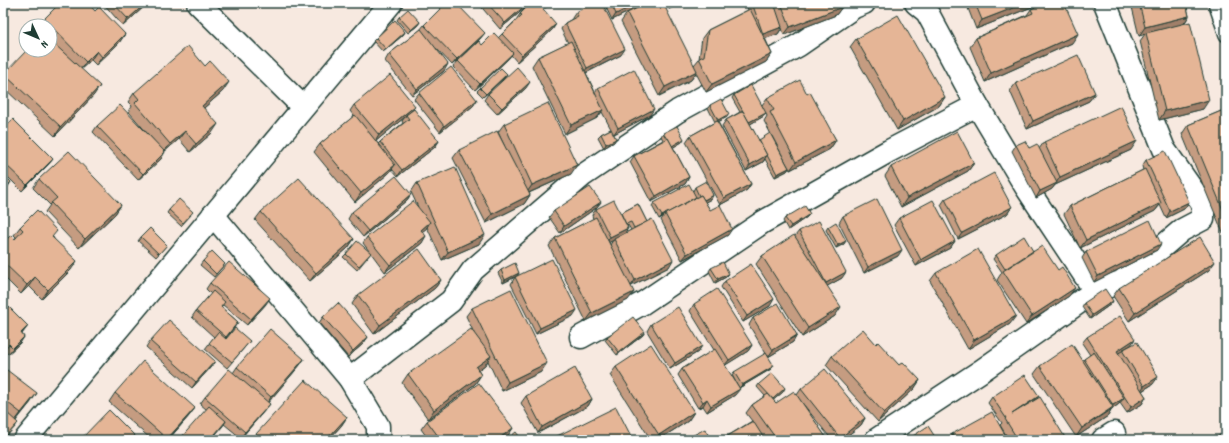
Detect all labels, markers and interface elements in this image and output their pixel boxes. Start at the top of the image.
north arrow [18,18,58,58]
text: N [36,36,51,51]

